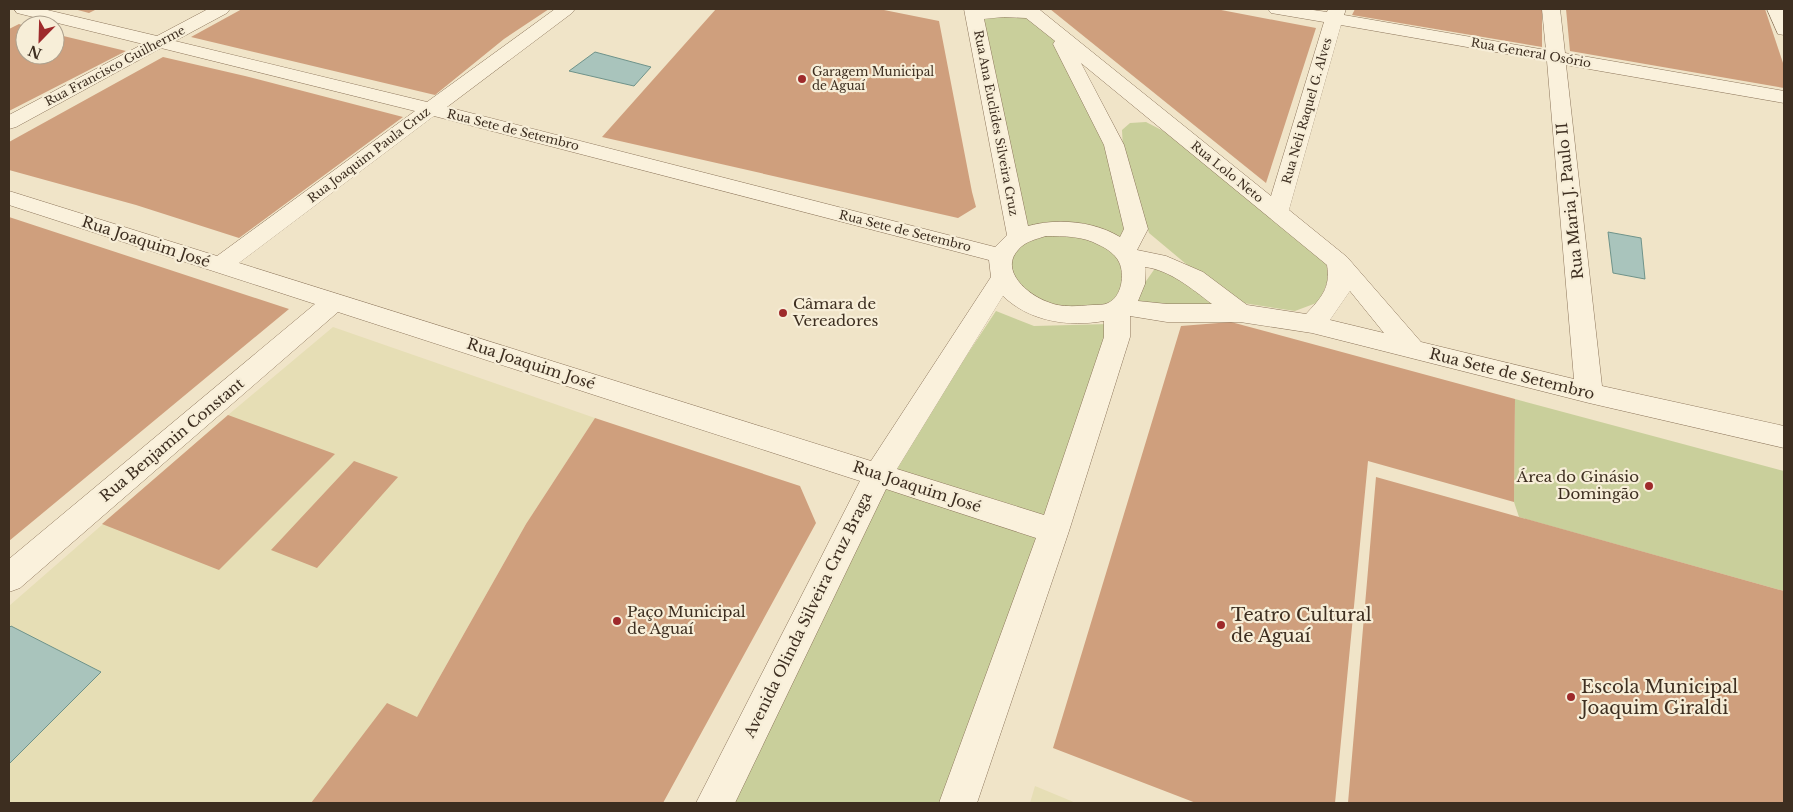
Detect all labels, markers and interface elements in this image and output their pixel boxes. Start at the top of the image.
north arrow [15,15,65,65]
street label: Rua Francisco Guilherme [42,22,188,109]
street label: Rua Ana Euclides Silveira Cruz [971,29,1022,217]
street label: Rua General Osório [1470,35,1593,71]
street label: Rua Neli Raquel G. Alves [1278,36,1335,186]
text: N [25,41,44,63]
place label: Garagem Municipal de Aguaí [812,64,934,93]
marker: Garagem Municipal de Aguaí [796,73,808,85]
street label: Rua Joaquim Paula Cruz [305,103,433,206]
street label: Rua Sete de Setembro [446,106,581,153]
street label: Rua Maria J. Paulo II [1552,122,1587,280]
street label: Rua Lolo Neto [1188,138,1267,206]
street label: Rua Sete de Setembro [838,207,973,254]
street label: Rua Joaquim José [79,212,213,271]
place label: Câmara de Vereadores [792,294,879,330]
marker: Câmara de Vereadores [777,307,789,319]
street label: Rua Joaquim José [464,334,598,393]
street label: Rua Sete de Setembro [1428,344,1597,403]
street label: Rua Benjamin Constant [96,373,248,506]
street label: Rua Joaquim José [850,457,984,516]
place label: Área do Ginásio Domingão [1516,467,1639,503]
marker: Área do Ginásio Domingão [1643,480,1655,492]
street label: Avenida Olinda Silveira Cruz Braga [739,488,876,742]
place label: Paço Municipal de Aguaí [627,602,746,638]
place label: Teatro Cultural de Aguaí [1231,604,1372,647]
marker: Paço Municipal de Aguaí [611,615,623,627]
marker: Teatro Cultural de Aguaí [1215,619,1227,631]
place label: Escola Municipal Joaquim Giraldi [1579,676,1738,719]
marker: Escola Municipal Joaquim Giraldi [1565,691,1577,703]

